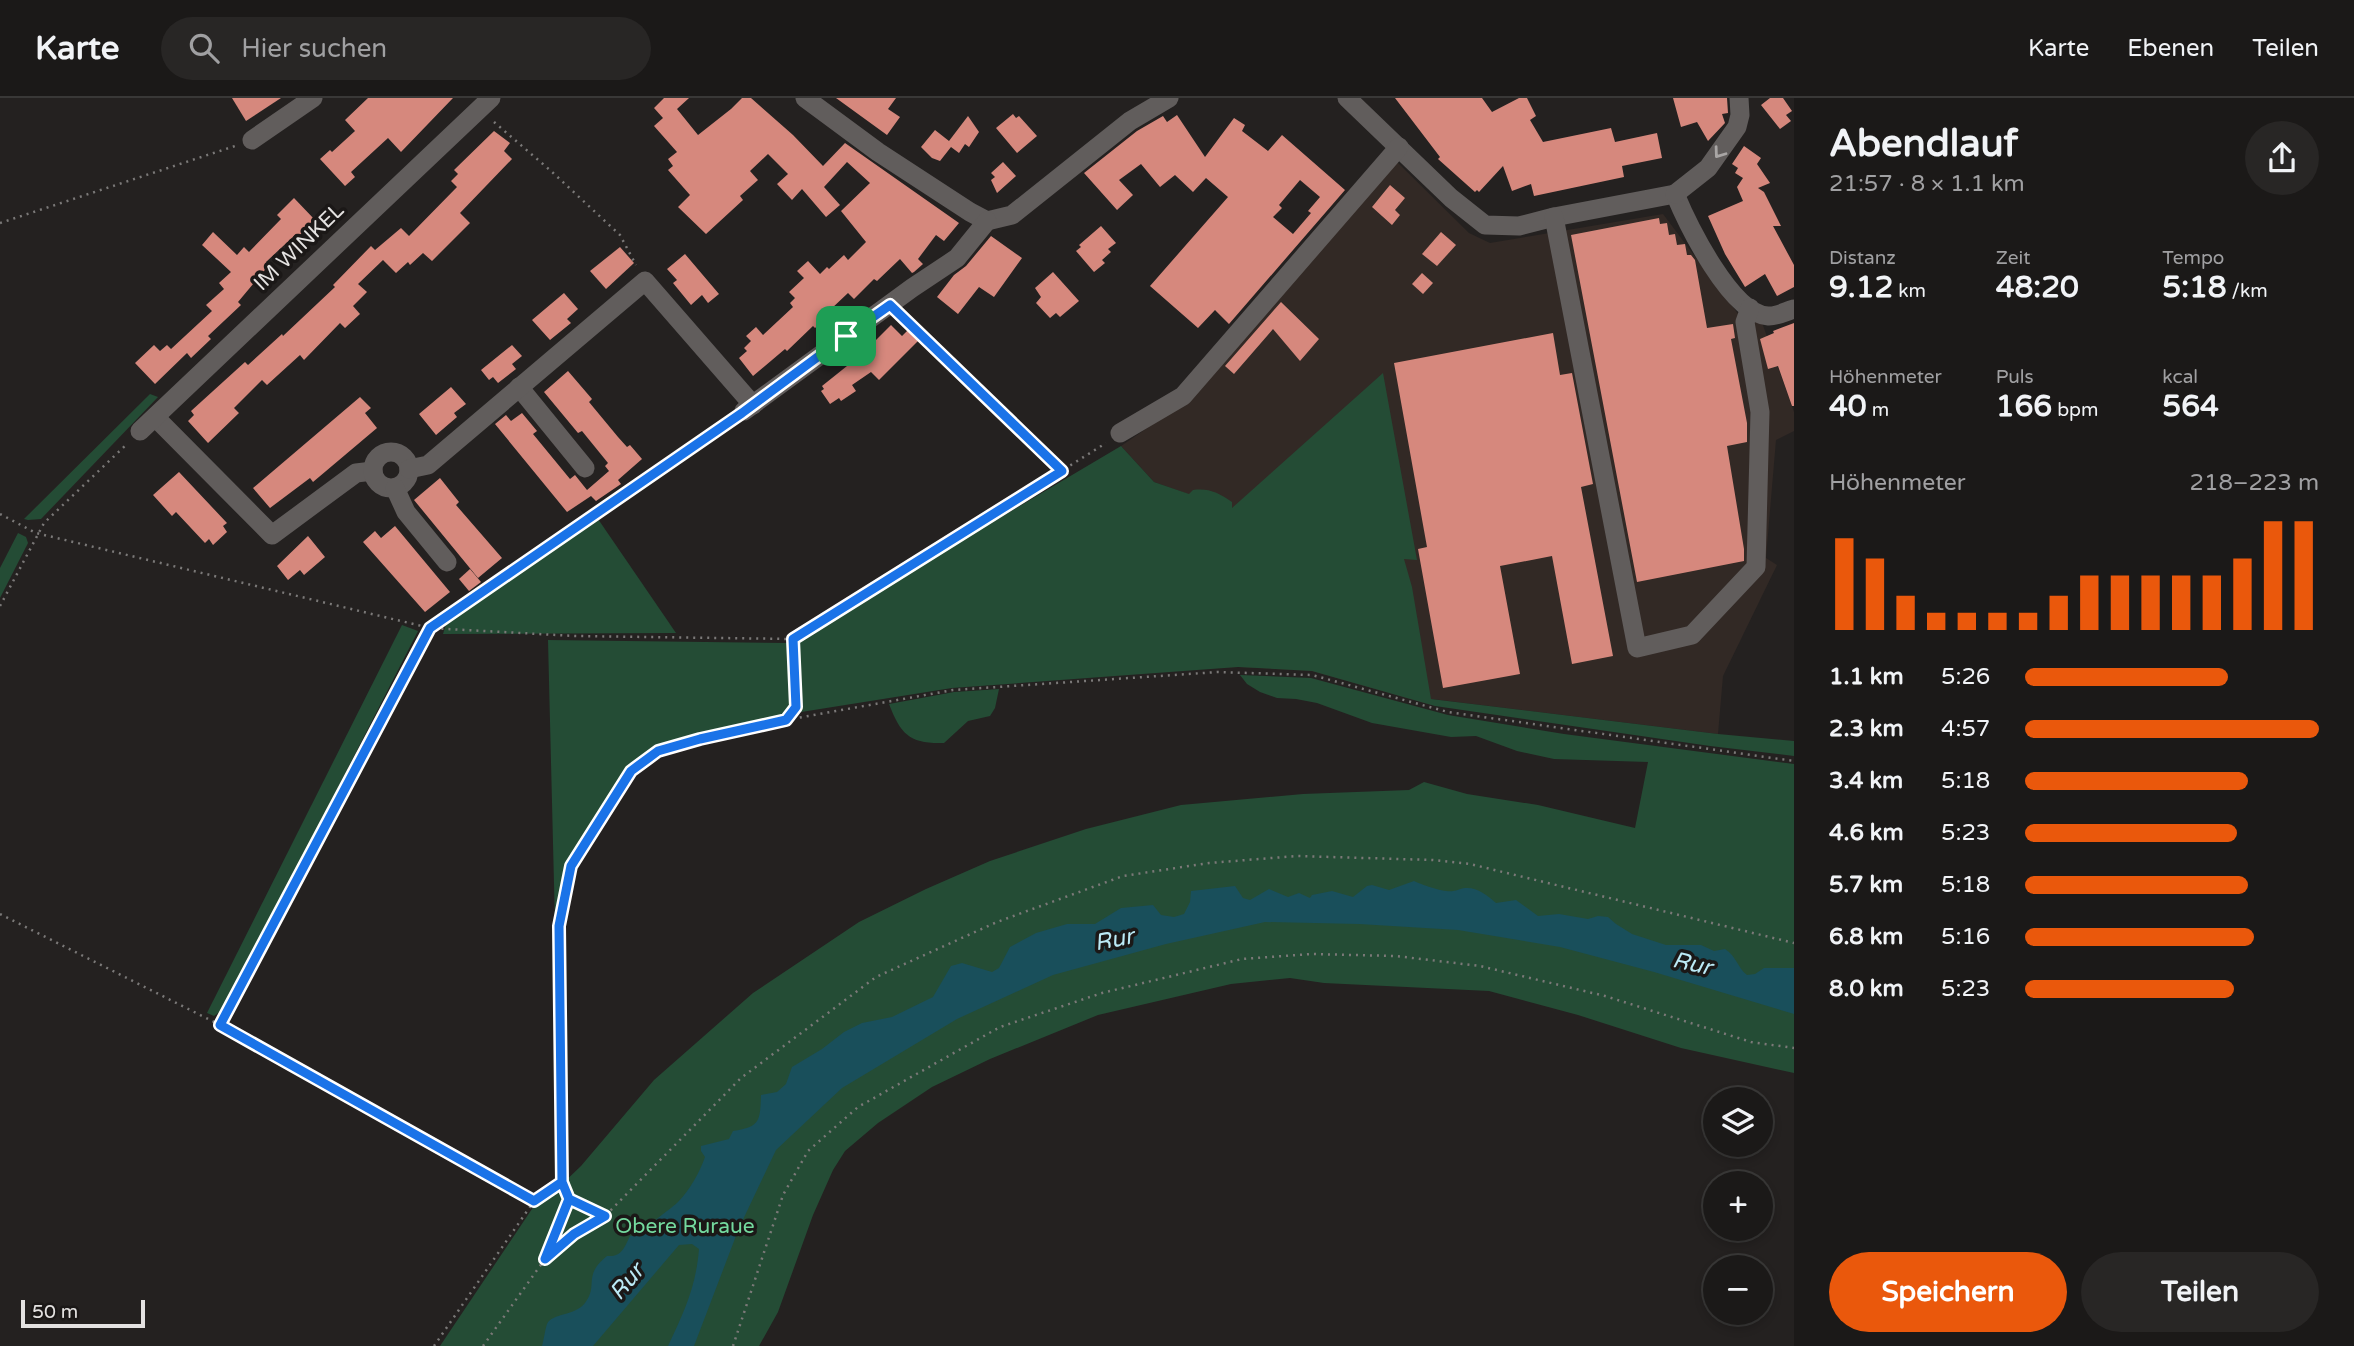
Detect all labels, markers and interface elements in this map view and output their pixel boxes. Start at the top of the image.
search box [161,17,651,80]
text: Karte [35,29,119,68]
icon: search [185,29,223,67]
text: Hier suchen [241,33,387,64]
text: Karte [2028,34,2089,63]
text: Ebenen [2127,34,2214,63]
text: Teilen [2252,34,2319,63]
text: Abendlauf [1829,121,2018,167]
button: share [2245,121,2319,195]
one-way arrow [1714,145,1727,157]
text: 21:57 · 8 × 1.1 km [1829,170,2025,198]
street label: IM WINKEL [249,198,349,296]
text: Distanz [1829,247,1896,269]
text: Zeit [1996,247,2031,269]
text: Tempo [2162,247,2224,269]
text: 9.12 [1829,269,1893,306]
text: 48:20 [1996,269,2079,306]
text: 5:18 [2162,269,2227,306]
text: km [1893,280,1926,302]
text: /km [2227,280,2268,302]
pin [816,306,876,366]
icon: arrive [827,317,865,355]
text: Höhenmeter [1829,366,1942,388]
text: Puls [1996,366,2034,388]
text: kcal [2162,366,2198,388]
text: 40 [1829,388,1867,425]
text: 166 [1996,388,2052,425]
text: 564 [2162,388,2219,425]
text: m [1867,399,1889,421]
text: bpm [2052,399,2099,421]
text: Höhenmeter [1829,469,1966,497]
text: 218–223 m [2190,469,2319,497]
text: 1.1 km [1829,663,1904,691]
text: 5:26 [1941,663,1990,691]
text: 2.3 km [1829,715,1904,743]
text: 4:57 [1941,715,1990,743]
text: 3.4 km [1829,767,1903,795]
text: 5:18 [1941,767,1990,795]
text: 4.6 km [1829,819,1904,847]
text: 5:23 [1941,819,1990,847]
text: 5.7 km [1829,871,1903,899]
text: 5:18 [1941,871,1990,899]
water label: Rur [1092,922,1139,957]
text: 6.8 km [1829,923,1903,951]
text: 5:16 [1941,923,1990,951]
water label: Rur [1670,946,1717,983]
text: 8.0 km [1829,975,1904,1003]
text: 5:23 [1941,975,1990,1003]
map controls [1703,1087,1773,1325]
button: layers [1703,1087,1773,1157]
button: + [1703,1171,1773,1241]
park label: Obere Ruraue [615,1214,755,1239]
button: Speichern [1829,1252,2067,1332]
button: Teilen [2081,1252,2319,1332]
button: − [1703,1255,1773,1325]
water label: Rur [604,1256,652,1306]
scale bar [21,1297,145,1329]
text: 50 m [32,1301,78,1323]

